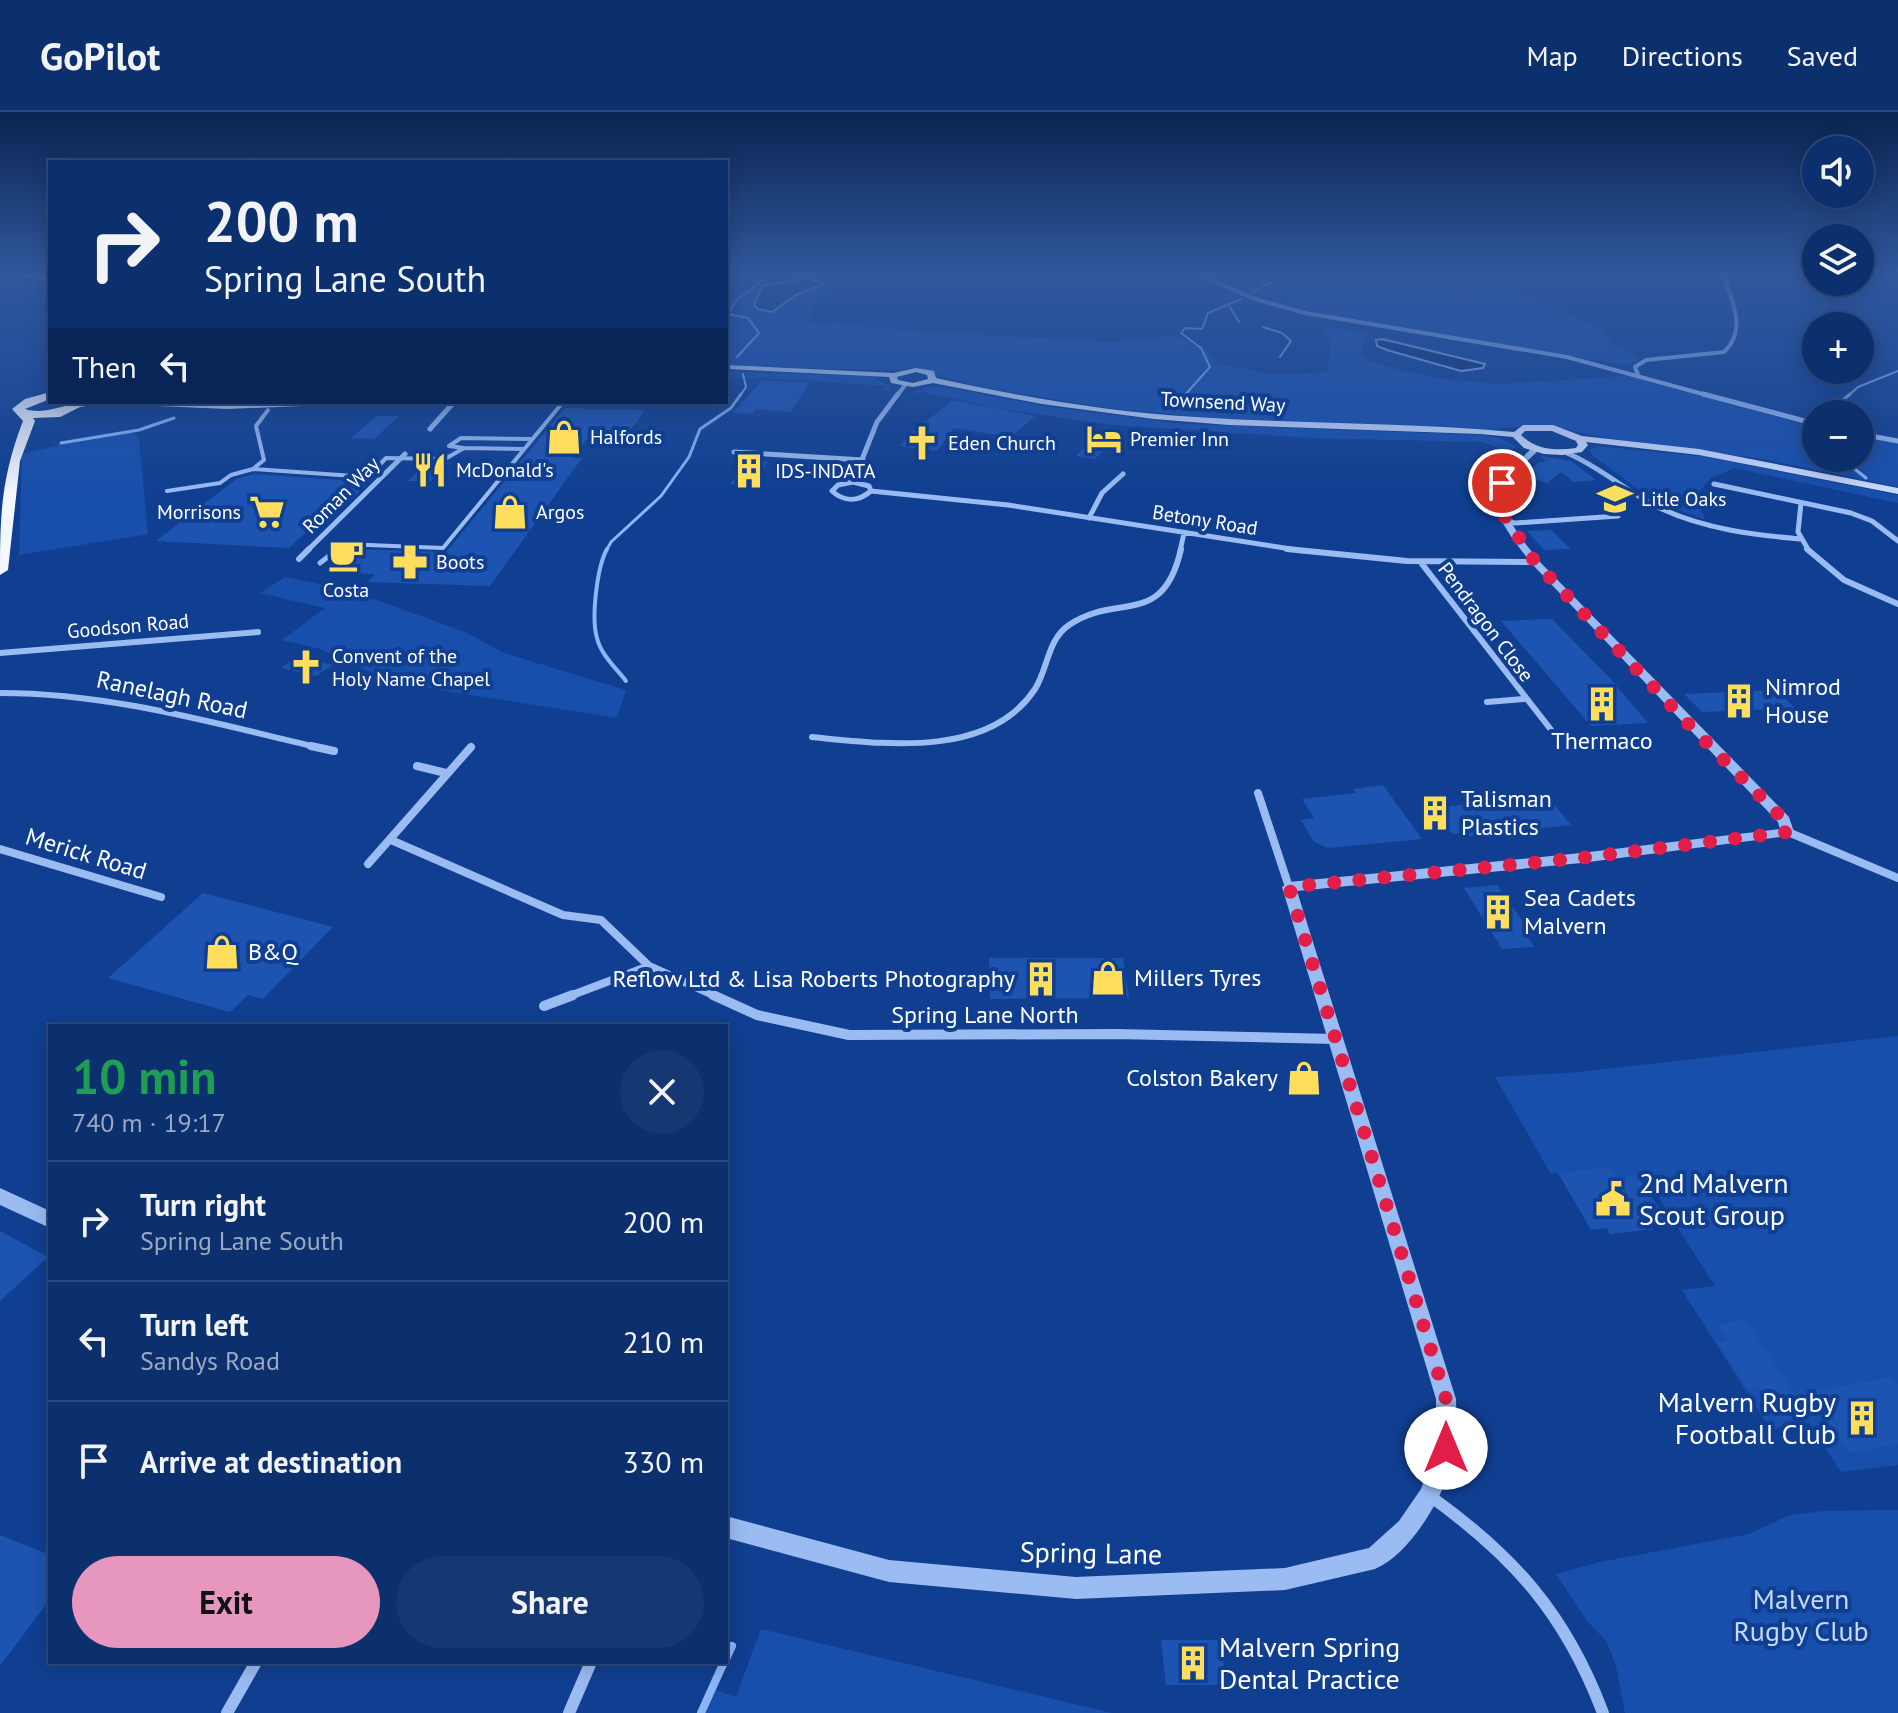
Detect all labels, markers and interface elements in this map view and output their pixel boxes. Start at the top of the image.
text: GoPilot [40,31,160,80]
text: Map [1527,37,1578,74]
text: Directions [1622,37,1743,74]
text: Saved [1787,37,1858,74]
map controls [1802,136,1874,472]
button: sound [1802,136,1874,208]
text: 200 m [204,185,359,257]
icon: right [72,192,176,296]
button: layers [1802,224,1874,296]
text: Spring Lane South [204,255,486,302]
button: + [1802,312,1874,384]
icon: left [153,344,197,388]
text: Then [72,347,137,386]
street label: Townsend Way [1160,386,1287,418]
button: − [1802,400,1874,472]
shop icon: Halfords [545,418,583,456]
hotel icon: Premier Inn [1085,420,1123,458]
place label: Halfords [590,424,662,450]
church icon: Eden Church [903,424,941,462]
place label: Premier Inn [1130,426,1229,452]
place label: Eden Church [948,430,1056,456]
pin [1468,449,1536,517]
street label: Roman Way [297,450,386,539]
restaurant icon: McDonald's [411,451,449,489]
building icon: IDS-INDATA [730,452,768,490]
place label: McDonald's [456,457,554,483]
place label: IDS-INDATA [775,458,876,484]
icon: arrive [1480,461,1524,505]
school or university icon: Litle Oaks [1596,480,1634,518]
place label: Litle Oaks [1641,486,1726,512]
supermarket icon: Morrisons [248,493,286,531]
shop icon: Argos [491,493,529,531]
place label: Morrisons [157,499,241,525]
place label: Argos [536,499,584,525]
street label: Betony Road [1150,499,1260,541]
cafe icon: Costa [327,536,365,574]
pharmacy icon: Boots [391,543,429,581]
place label: Boots [436,549,484,575]
street label: Pendragon Close [1432,557,1540,687]
place label: Costa [323,577,369,603]
street label: Goodson Road [66,608,190,644]
place label: Convent of the Holy Name Chapel [332,643,490,692]
church icon: Convent of the Holy Name Chapel [287,648,325,686]
street label: Ranelagh Road [94,663,250,726]
place label: Nimrod House [1765,671,1841,730]
building icon: Nimrod House [1720,682,1758,720]
building icon: Thermaco [1583,685,1621,723]
place label: Thermaco [1551,725,1653,756]
place label: Talisman Plastics [1461,783,1552,842]
building icon: Talisman Plastics [1416,794,1454,832]
street label: Merick Road [22,820,150,887]
place label: Sea Cadets Malvern [1524,882,1636,941]
building icon: Sea Cadets Malvern [1479,893,1517,931]
shop icon: B&Q [203,933,241,971]
place label: B&Q [248,936,299,967]
shop icon: Millers Tyres [1089,959,1127,997]
building icon: Reflow Ltd & Lisa Roberts Photography [1022,960,1060,998]
place label: Millers Tyres [1134,962,1261,993]
place label: Reflow Ltd & Lisa Roberts Photography [613,963,1015,994]
street label: Spring Lane North [891,999,1079,1030]
text: 10 min [72,1045,216,1107]
button: close [620,1050,704,1134]
shop icon: Colston Bakery [1285,1059,1323,1097]
place label: Colston Bakery [1126,1062,1278,1093]
text: 740 m · 19:17 [72,1106,226,1139]
place label: 2nd Malvern Scout Group [1639,1164,1789,1233]
public building icon: 2nd Malvern Scout Group [1594,1180,1632,1218]
text: Turn right [140,1185,266,1224]
icon: right [72,1199,116,1243]
text: 200 m [623,1202,704,1241]
text: Spring Lane South [140,1224,344,1257]
text: Turn left [140,1305,248,1344]
icon: left [72,1319,116,1363]
text: 210 m [623,1322,704,1361]
text: Sandys Road [140,1344,280,1377]
place label: Malvern Rugby Football Club [1658,1383,1836,1452]
building icon: Malvern Rugby Football Club [1843,1399,1881,1437]
position arrow [1404,1406,1488,1490]
icon: arrive [72,1439,116,1483]
text: Arrive at destination [140,1442,402,1481]
text: 330 m [623,1442,704,1481]
street label: Spring Lane [1020,1533,1162,1572]
button: Exit [72,1556,380,1648]
button: Share [396,1556,704,1648]
park label: Malvern Rugby Club [1733,1580,1869,1649]
place label: Malvern Spring Dental Practice [1219,1628,1400,1697]
building icon: Malvern Spring Dental Practice [1174,1644,1212,1682]

